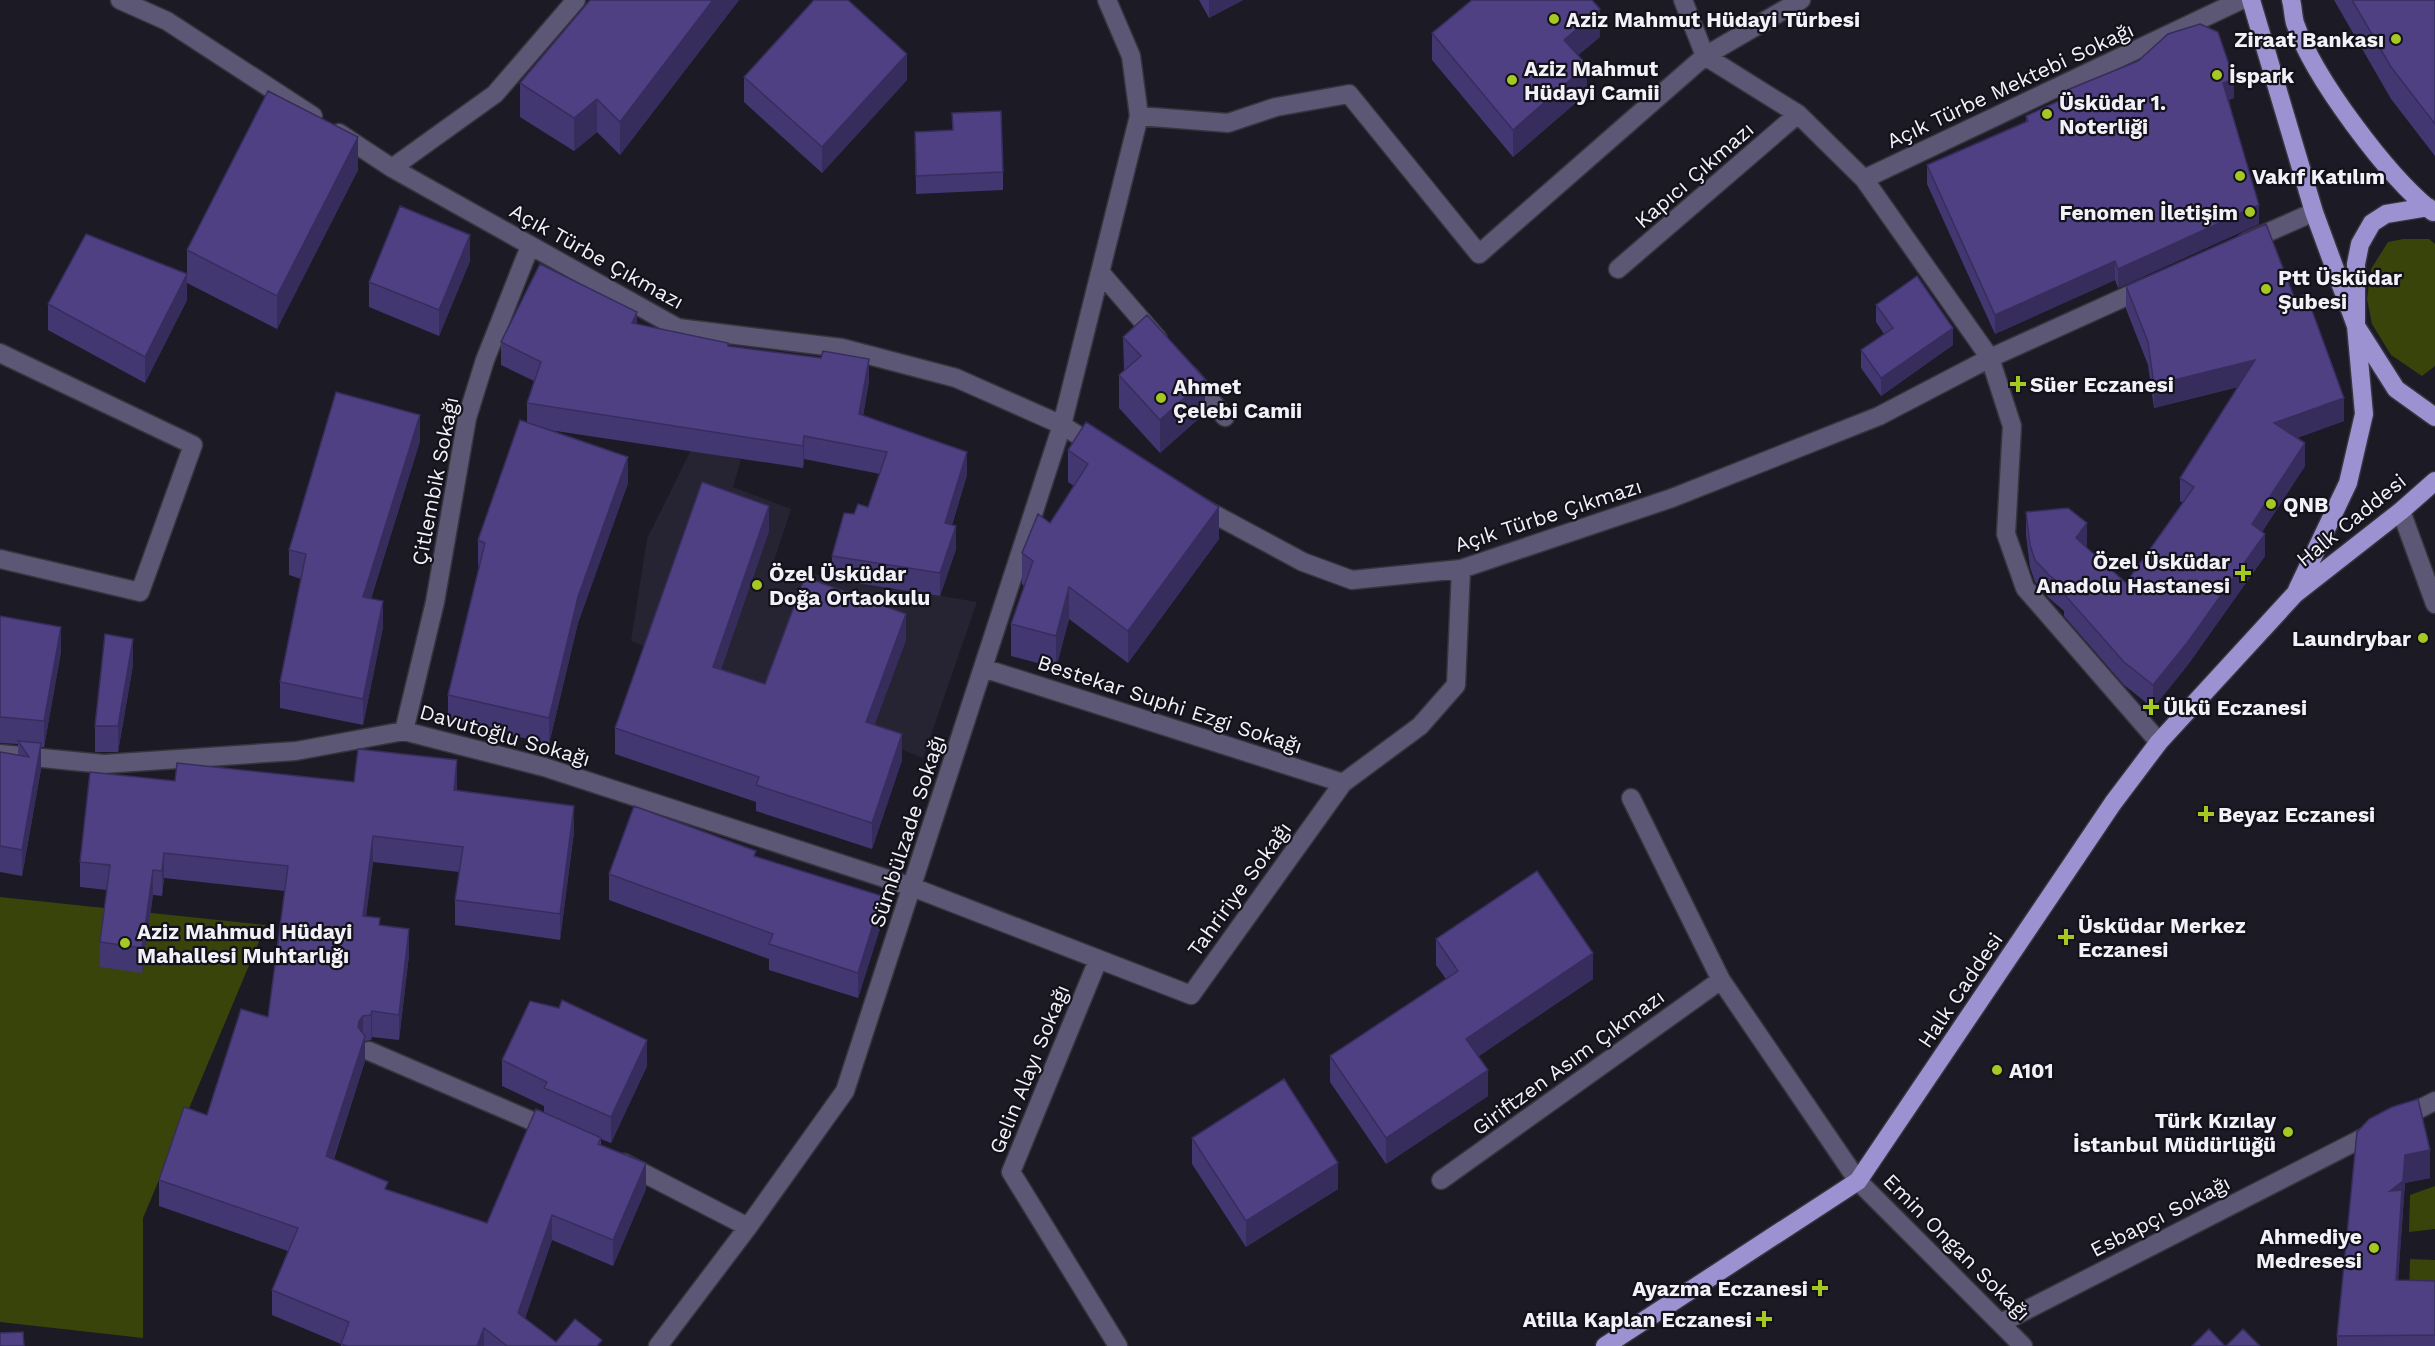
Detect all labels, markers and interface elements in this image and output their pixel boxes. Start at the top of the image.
place label: Aziz Mahmut Hüdayi Türbesi [1566,7,1860,32]
marker: Aziz Mahmut Hüdayi Türbesi [1547,12,1561,26]
street label: Açık Türbe Mektebi Sokağı [1883,17,2137,153]
place label: Ziraat Bankası [2234,27,2384,52]
marker: Ziraat Bankası [2389,32,2403,46]
place label: Aziz Mahmut Hüdayi Camii [1524,56,1660,105]
place label: İspark [2229,63,2295,88]
marker: İspark [2210,68,2224,82]
marker: Aziz Mahmut Hüdayi Camii [1505,73,1519,87]
place label: Üsküdar 1. Noterliği [2059,90,2166,139]
marker: Üsküdar 1. Noterliği [2040,107,2054,121]
street label: Kapıcı Çıkmazı [1629,117,1759,233]
place label: Vakıf Katılım [2252,164,2385,189]
marker: Vakıf Katılım [2233,169,2247,183]
street label: Açık Türbe Çıkmazı [506,198,688,314]
place label: Fenomen İletişim [2060,200,2238,225]
marker: Fenomen İletişim [2243,205,2257,219]
place label: Ptt Üsküdar Şubesi [2278,265,2402,314]
marker: Ptt Üsküdar Şubesi [2259,282,2273,296]
place label: Süer Eczanesi [2030,372,2174,397]
place label: Ahmet Çelebi Camii [1173,374,1302,423]
marker: Süer Eczanesi [2011,377,2025,391]
marker: Ahmet Çelebi Camii [1154,391,1168,405]
street label: Çitlembik Sokağı [406,395,464,567]
street label: Halk Caddesi [2291,468,2411,572]
street label: Açık Türbe Çıkmazı [1451,473,1645,557]
place label: QNB [2283,492,2328,517]
marker: QNB [2264,497,2278,511]
place label: Özel Üsküdar Anadolu Hastanesi [2036,549,2230,598]
place label: Özel Üsküdar Doğa Ortaokulu [769,561,930,610]
marker: Özel Üsküdar Anadolu Hastanesi [2234,564,2252,582]
marker: Özel Üsküdar Doğa Ortaokulu [750,578,764,592]
place label: Laundrybar [2292,626,2411,651]
marker: Laundrybar [2416,631,2430,645]
street label: Bestekar Suphi Ezgi Sokağı [1035,649,1305,759]
place label: Ülkü Eczanesi [2163,695,2307,720]
street label: Davutoğlu Sokağı [417,699,593,771]
marker: Ülkü Eczanesi [2144,700,2158,714]
street label: Sümbülzade Sokağı [864,732,950,930]
place label: Beyaz Eczanesi [2218,802,2375,827]
marker: Beyaz Eczanesi [2199,807,2213,821]
street label: Tahririye Sokağı [1182,817,1296,961]
place label: Üsküdar Merkez Eczanesi [2078,913,2246,962]
place label: Aziz Mahmud Hüdayi Mahallesi Muhtarlığı [137,919,352,968]
street label: Halk Caddesi [1912,928,2008,1052]
marker: Üsküdar Merkez Eczanesi [2059,930,2073,944]
marker: Aziz Mahmud Hüdayi Mahallesi Muhtarlığı [118,936,132,950]
street label: Gelin Alayı Sokağı [984,981,1074,1157]
street label: Giriftzen Asım Çıkmazı [1467,984,1669,1140]
place label: A101 [2009,1058,2054,1083]
marker: A101 [1990,1063,2004,1077]
place label: Türk Kızılay İstanbul Müdürlüğü [2073,1108,2276,1157]
marker: Türk Kızılay İstanbul Müdürlüğü [2281,1125,2295,1139]
street label: Emin Ongan Sokağı [1878,1168,2036,1326]
street label: Esbapçı Sokağı [2086,1170,2234,1262]
place label: Ahmediye Medresesi [2256,1224,2362,1273]
marker: Ahmediye Medresesi [2367,1241,2381,1255]
place label: Ayazma Eczanesi [1632,1276,1808,1301]
marker: Ayazma Eczanesi [1813,1281,1827,1295]
place label: Atilla Kaplan Eczanesi [1523,1307,1752,1332]
marker: Atilla Kaplan Eczanesi [1757,1312,1771,1326]

